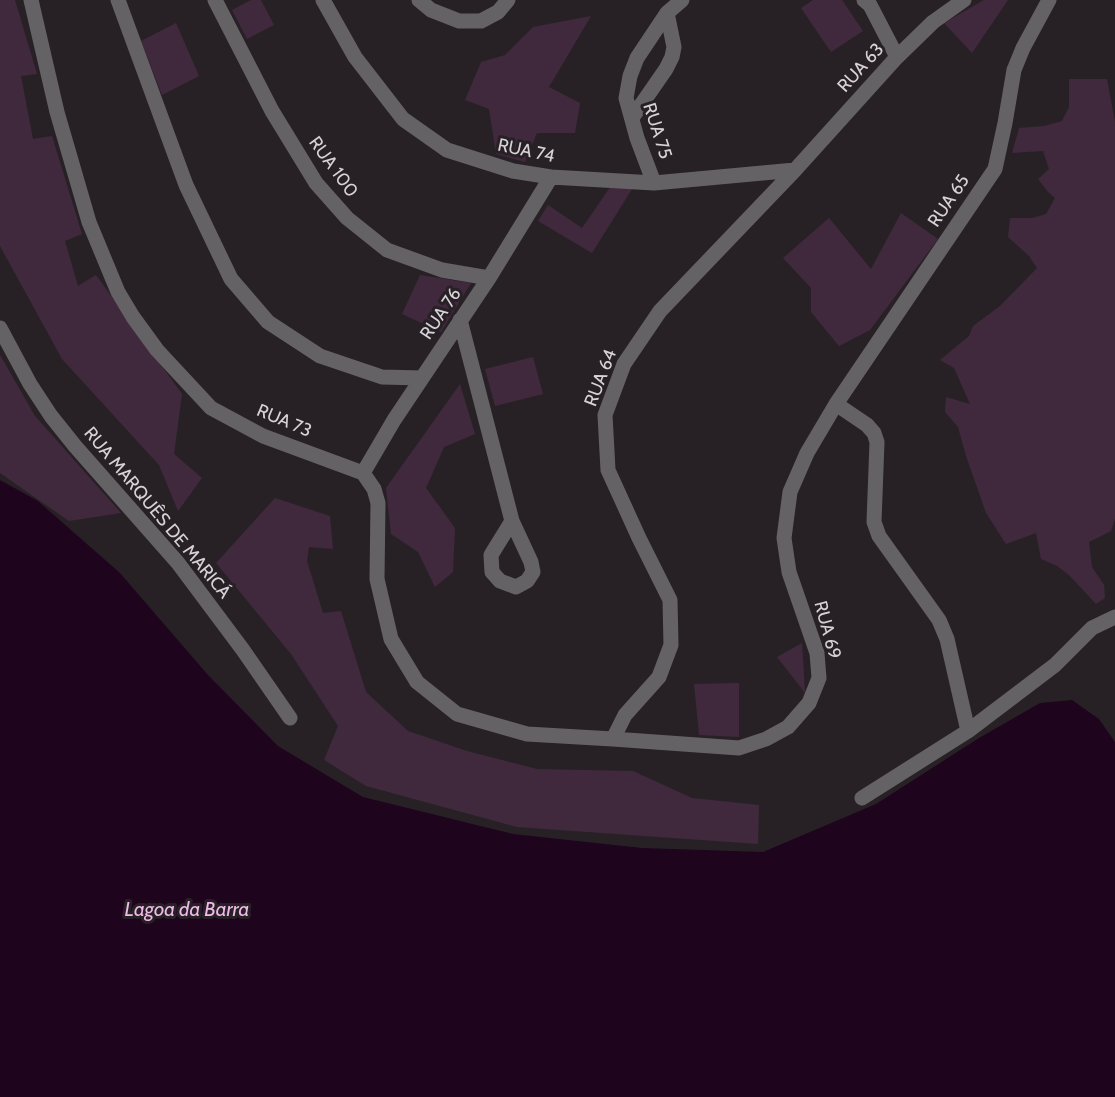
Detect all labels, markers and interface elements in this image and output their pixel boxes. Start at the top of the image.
street label: RUA 63 [833,39,889,97]
street label: RUA 75 [638,100,676,162]
street label: RUA 100 [304,132,362,202]
street label: RUA 74 [496,134,556,168]
street label: RUA 65 [924,171,974,231]
street label: RUA 76 [416,284,466,344]
street label: RUA 64 [580,346,622,410]
street label: RUA 73 [253,400,315,442]
street label: RUA MARQUÊS DE MARICÁ [79,423,235,603]
street label: RUA 69 [809,599,845,661]
water label: Lagoa da Barra [125,898,249,922]

